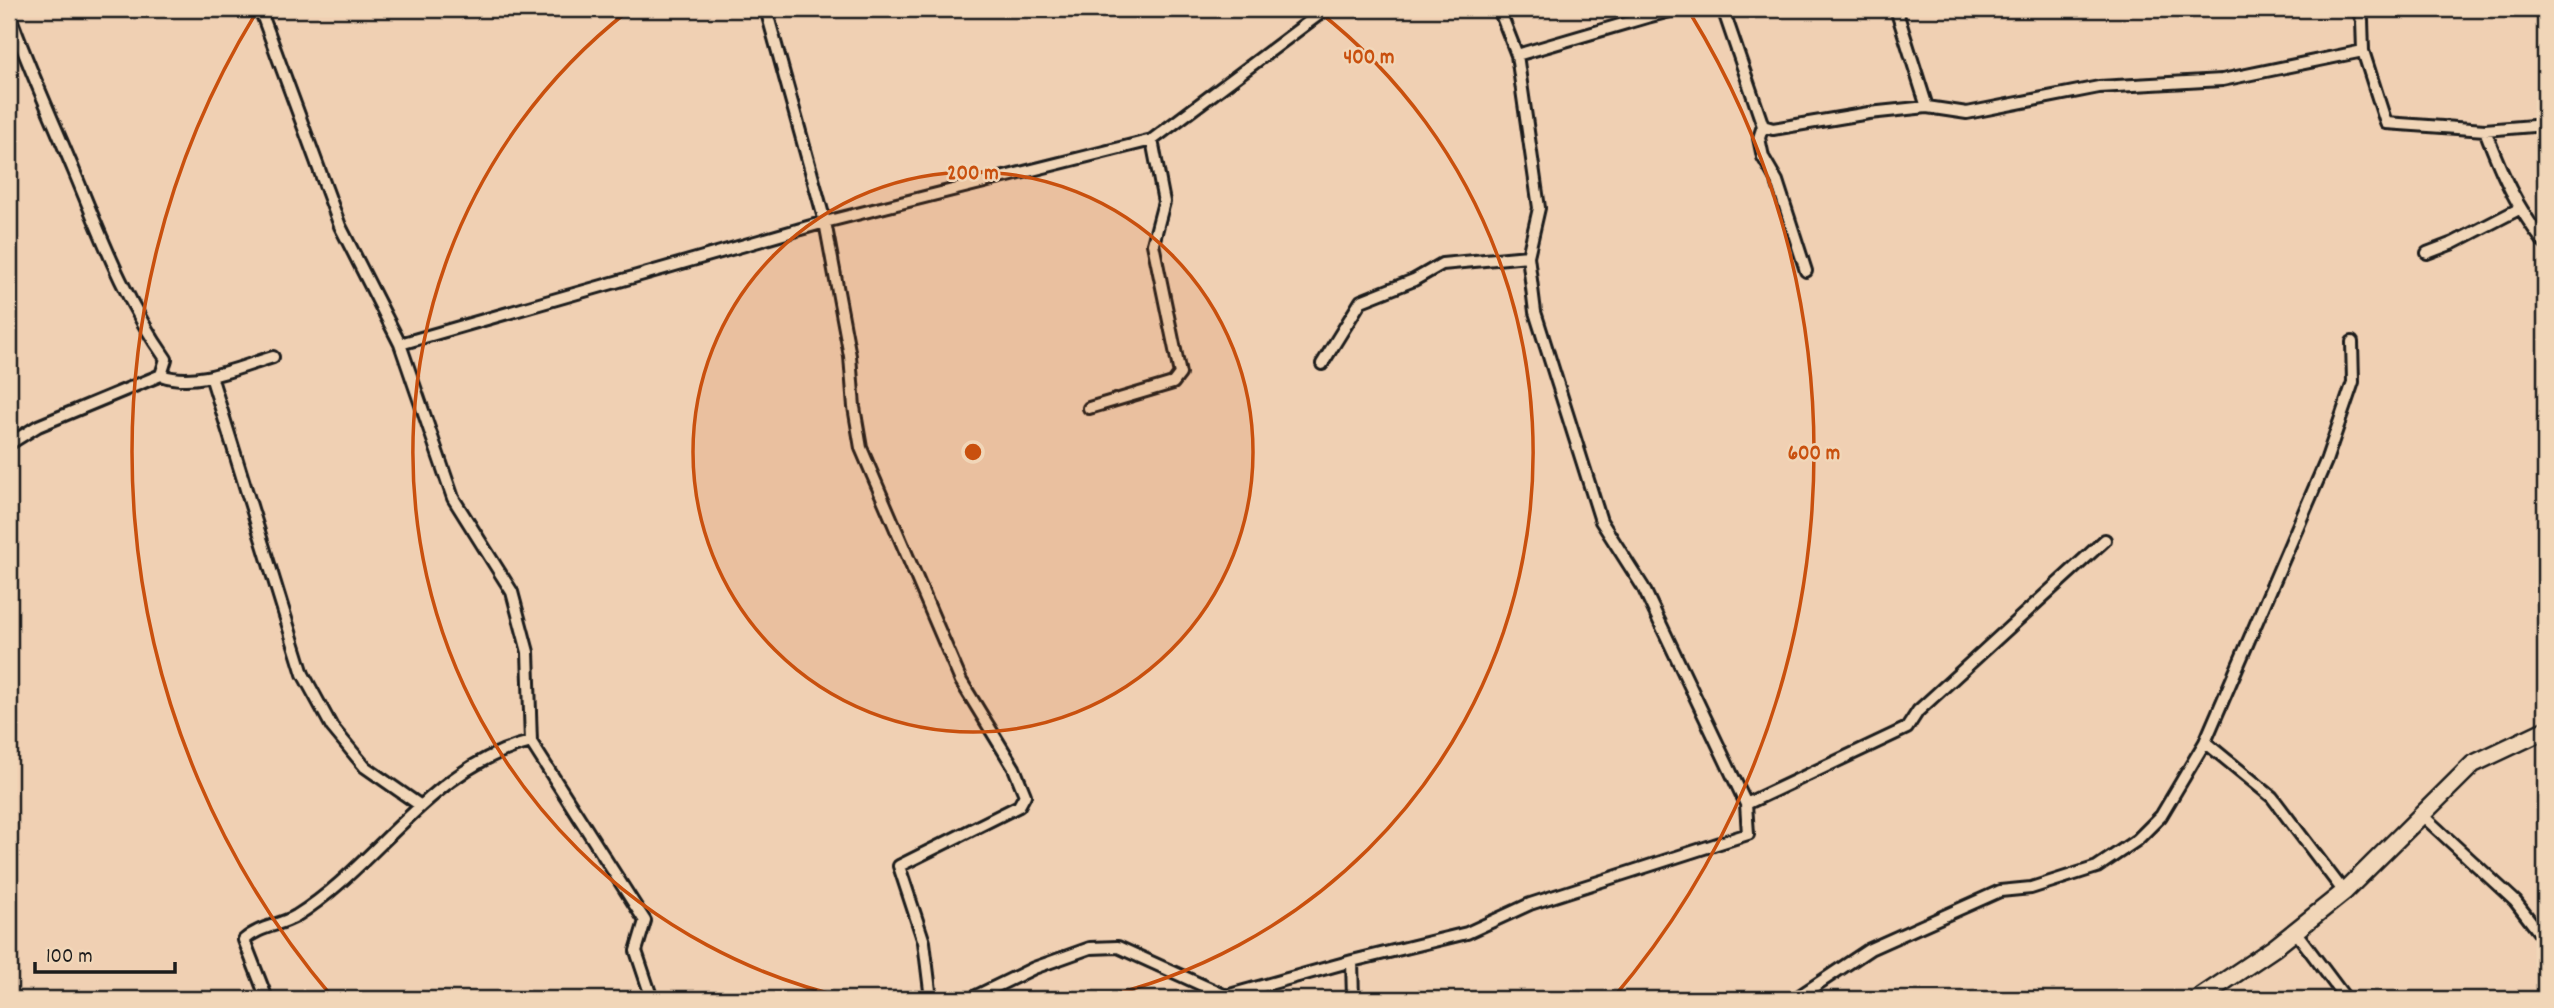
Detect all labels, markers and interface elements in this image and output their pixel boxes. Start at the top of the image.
text: 400 m [1344,44,1394,74]
text: 200 m [947,160,999,190]
centre of rings [961,440,985,464]
text: 600 m [1788,440,1840,470]
scale bar [35,931,175,975]
text: 100 m [46,943,93,973]

